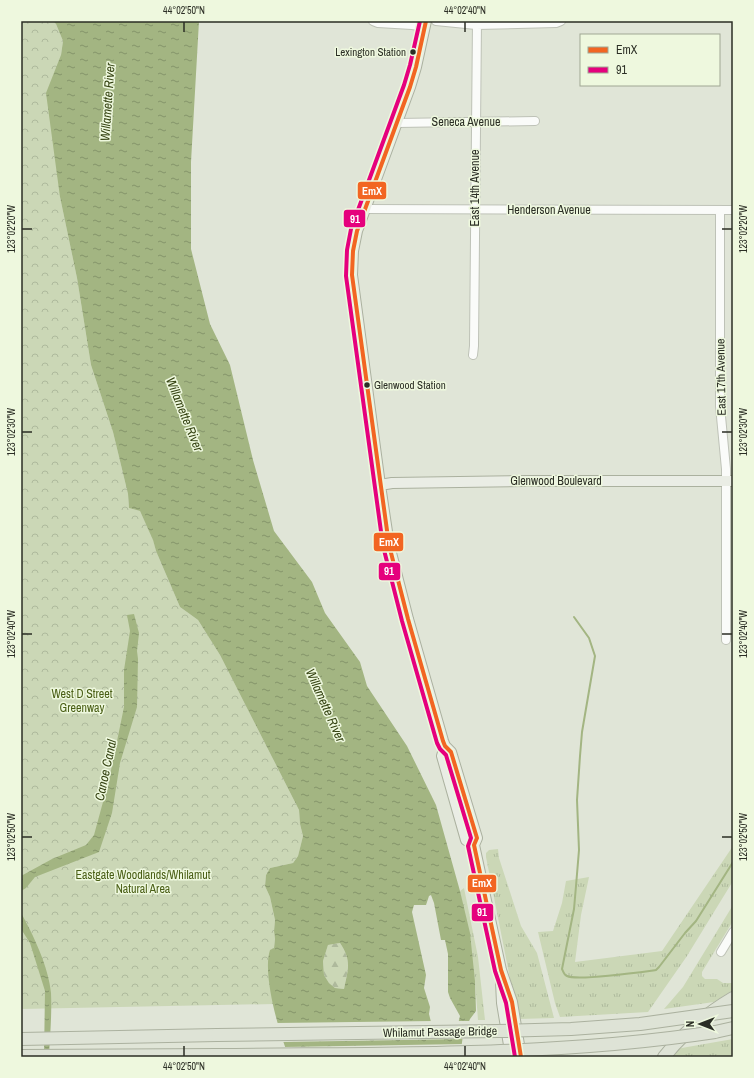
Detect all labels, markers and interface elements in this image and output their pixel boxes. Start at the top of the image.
text: 44°02'50"N [163,4,205,17]
text: 44°02'40"N [444,4,486,17]
legend [580,34,720,86]
text: EmX [616,42,638,58]
place label: Lexington Station [335,45,406,59]
marker: Lexington Station [408,47,418,57]
water label: Willamette River [96,62,119,142]
text: 91 [616,62,627,78]
street label: Seneca Avenue [432,114,500,130]
street label: East 14th Avenue [467,150,483,226]
line badge: EmX [357,181,387,200]
text: EmX [362,184,382,198]
street label: Henderson Avenue [507,202,591,218]
text: 123°02'20"W [5,205,18,253]
text: 123°02'20"W [737,205,750,253]
line badge: 91 [343,209,366,228]
text: 91 [350,212,360,226]
street label: East 17th Avenue [712,338,730,416]
water label: Willamette River [162,375,207,454]
place label: Glenwood Station [374,378,446,392]
marker: Glenwood Station [362,380,372,390]
text: 123°02'30"W [5,408,18,456]
text: 123°02'30"W [737,408,750,456]
street label: Glenwood Boulevard [510,473,602,489]
line badge: EmX [373,532,404,552]
text: EmX [379,535,399,549]
line badge: 91 [378,562,401,581]
text: 91 [384,564,394,578]
text: 123°02'40"W [5,610,18,658]
text: 123°02'40"W [737,610,750,658]
water label: Willamette River [302,666,349,745]
park label: West D Street Greenway [51,686,113,716]
water label: Canoe Canal [91,737,120,802]
text: 123°02'50"W [5,813,18,861]
text: 123°02'50"W [737,813,750,861]
park label: Eastgate Woodlands/Whilamut Natural Area [76,867,211,897]
line badge: EmX [467,874,497,893]
text: EmX [472,876,492,890]
line badge: 91 [471,903,494,922]
text: 91 [477,905,487,919]
north arrow [680,1004,720,1044]
text: N [683,1021,697,1027]
street label: Whilamut Passage Bridge [383,1023,497,1041]
text: 44°02'50"N [163,1060,205,1073]
text: 44°02'40"N [444,1060,486,1073]

